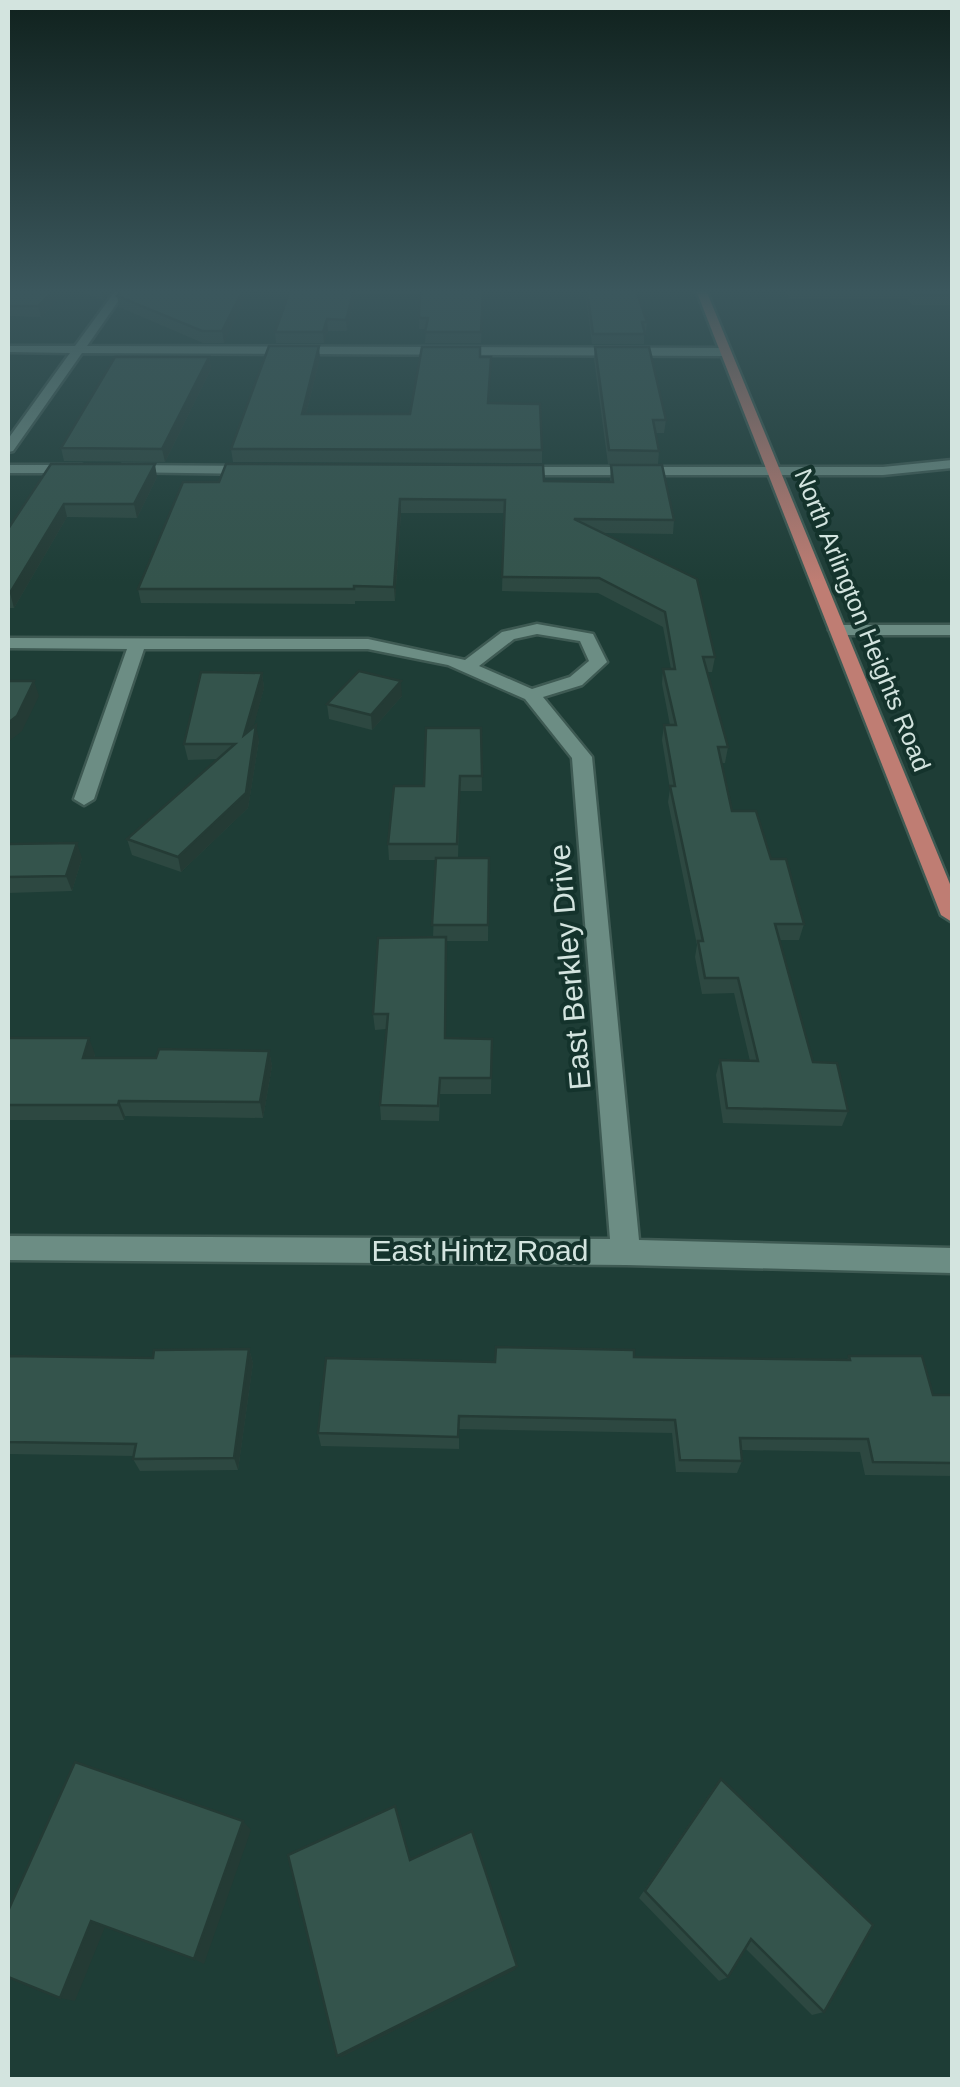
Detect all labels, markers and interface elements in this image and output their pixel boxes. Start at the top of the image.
street label: North Arlington Heights Road [789,465,937,775]
street label: East Berkley Drive [542,843,597,1091]
street label: East Hintz Road [372,1234,588,1267]

